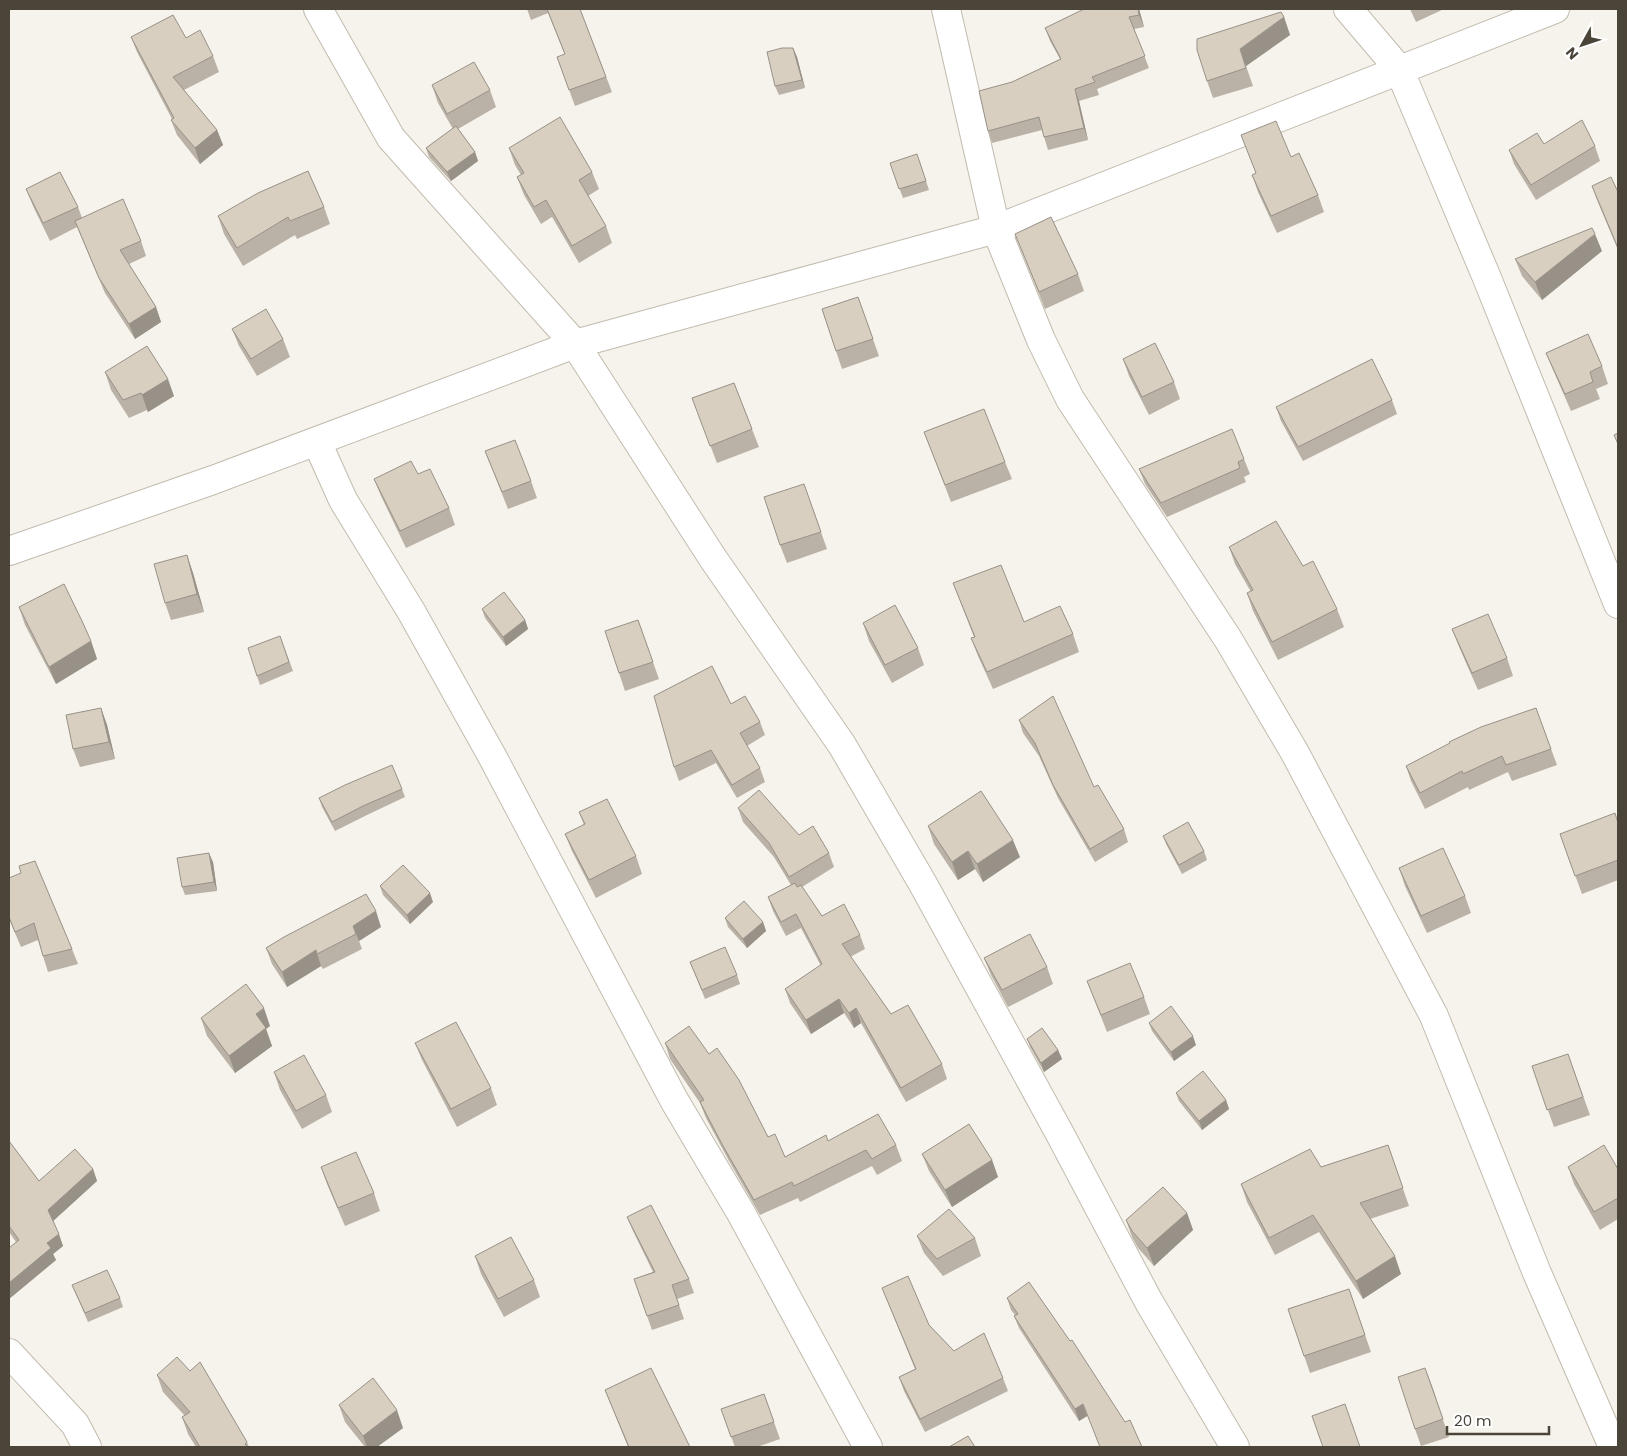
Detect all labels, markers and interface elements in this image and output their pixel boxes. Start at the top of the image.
north arrow [1557,20,1607,70]
text: N [1561,43,1583,64]
scale bar [1447,1404,1550,1436]
text: 20 m [1454,1410,1492,1431]

